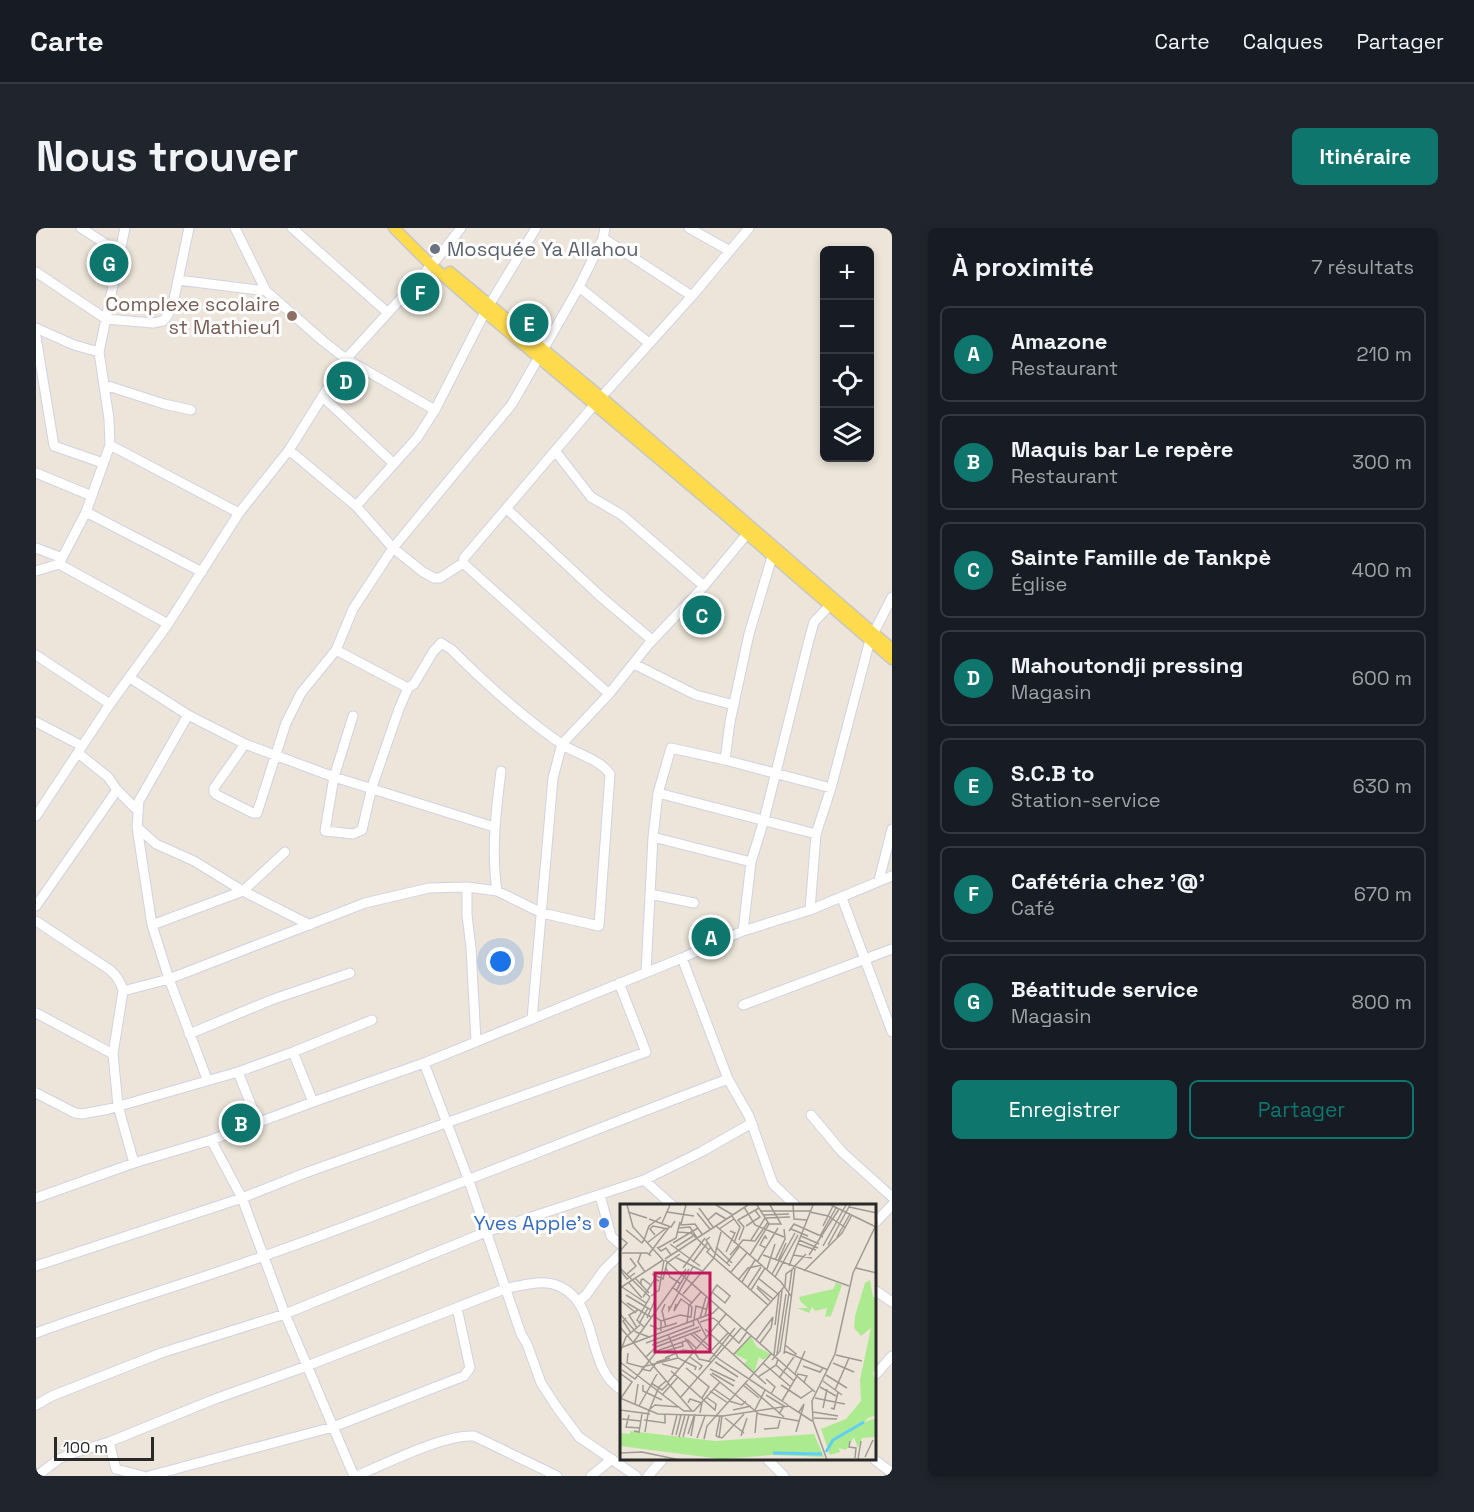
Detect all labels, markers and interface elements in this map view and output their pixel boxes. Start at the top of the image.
text: Carte [30,23,104,59]
text: Carte [1155,28,1210,55]
text: Calques [1243,28,1323,55]
text: Partager [1356,28,1444,55]
button: Itinéraire [1292,128,1438,185]
text: Nous trouver [36,130,298,183]
place label: Mosquée Ya Allahou [447,236,639,262]
pin: G [90,240,128,285]
marker: Mosquée Ya Allahou [428,242,442,256]
map controls [820,246,874,462]
button: + [820,246,874,300]
text: À proximité [952,250,1094,284]
text: 7 résultats [1311,254,1414,280]
pin: F [400,270,440,314]
place label: Complexe scolaire st Mathieu1 [105,291,280,340]
pin: E [510,300,548,346]
button: − [820,300,874,354]
marker: Complexe scolaire st Mathieu1 [285,309,299,323]
text: Amazone [1011,327,1107,355]
text: A [967,341,980,367]
text: 210 m [1356,341,1412,367]
button: locate [820,354,874,408]
text: Restaurant [1011,355,1118,381]
pin: D [326,358,366,404]
button: layers [820,408,874,462]
text: Maquis bar Le repère [1011,435,1233,463]
text: B [967,449,980,475]
text: 300 m [1352,449,1412,475]
text: Restaurant [1011,463,1118,489]
text: Sainte Famille de Tankpè [1011,543,1271,571]
text: C [967,557,980,583]
text: 400 m [1352,557,1412,583]
text: Église [1011,571,1067,597]
pin: C [682,592,722,638]
text: Mahoutondji pressing [1011,651,1243,679]
text: D [967,665,980,691]
text: 600 m [1352,665,1412,691]
text: Magasin [1011,679,1092,705]
text: S.C.B to [1011,759,1095,787]
text: E [968,773,979,799]
text: 630 m [1353,773,1412,799]
text: Station-service [1011,787,1161,813]
text: Cafétéria chez '@' [1011,867,1205,895]
text: F [968,881,979,907]
text: 670 m [1354,881,1412,907]
text: Café [1011,895,1055,921]
pin: A [692,914,730,960]
your location [486,947,515,976]
text: Béatitude service [1011,975,1198,1003]
text: G [967,989,980,1015]
text: 800 m [1352,989,1412,1015]
text: Magasin [1011,1003,1092,1029]
button: Enregistrer [952,1080,1177,1139]
button: Partager [1189,1080,1414,1139]
pin: B [222,1100,260,1146]
inset map [620,1204,877,1461]
place label: Yves Apple's [473,1210,592,1236]
marker: Yves Apple's [597,1216,611,1230]
scale bar [54,1434,154,1462]
text: 100 m [63,1437,108,1458]

